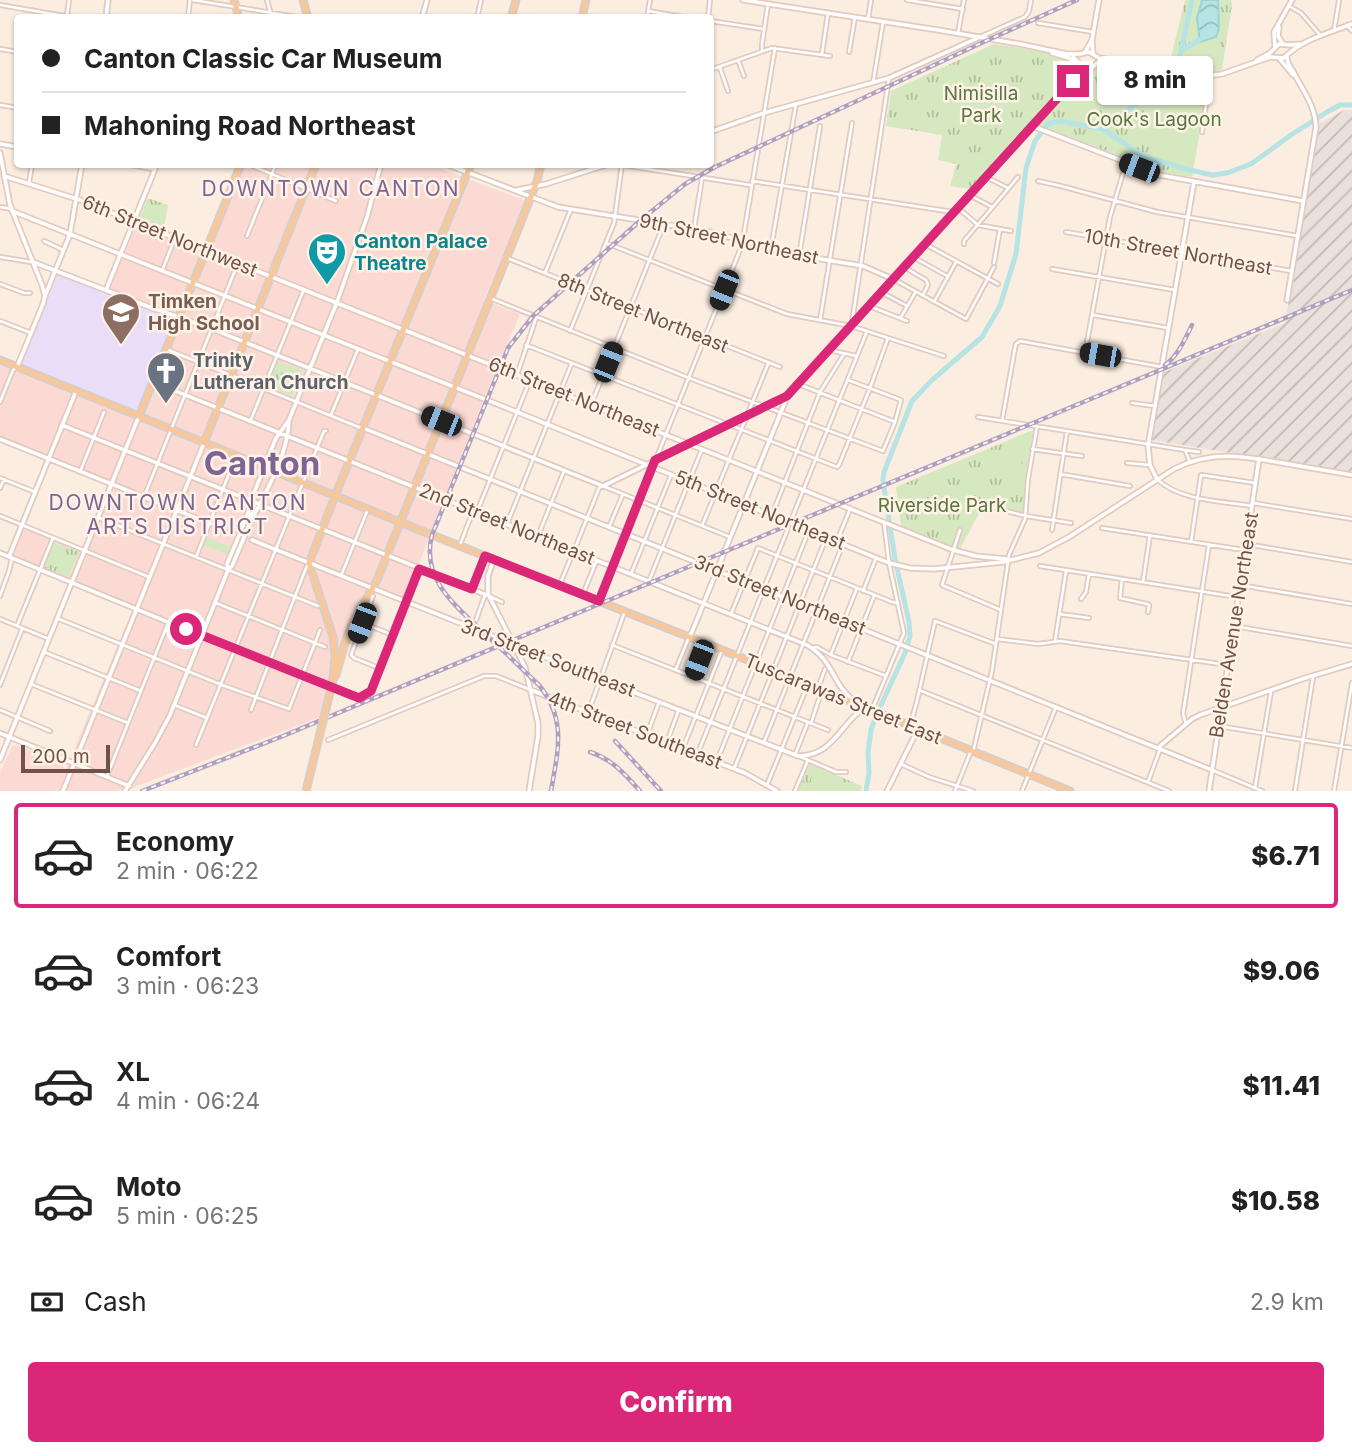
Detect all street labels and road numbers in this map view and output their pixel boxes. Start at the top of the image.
street label: 6th Street Northwest [79,190,261,282]
street label: 9th Street Northeast [637,209,821,269]
street label: 10th Street Northeast [1082,224,1274,280]
street label: 8th Street Northeast [554,268,732,358]
street label: 6th Street Northeast [485,352,663,442]
street label: 5th Street Northeast [671,465,849,555]
street label: 2nd Street Northeast [416,478,598,570]
street label: Belden Avenue Northeast [1205,510,1263,740]
street label: 3rd Street Northeast [691,550,869,640]
street label: 3rd Street Southeast [458,614,638,702]
street label: Tuscarawas Street East [741,649,945,749]
street label: 4th Street Southeast [545,686,725,774]

